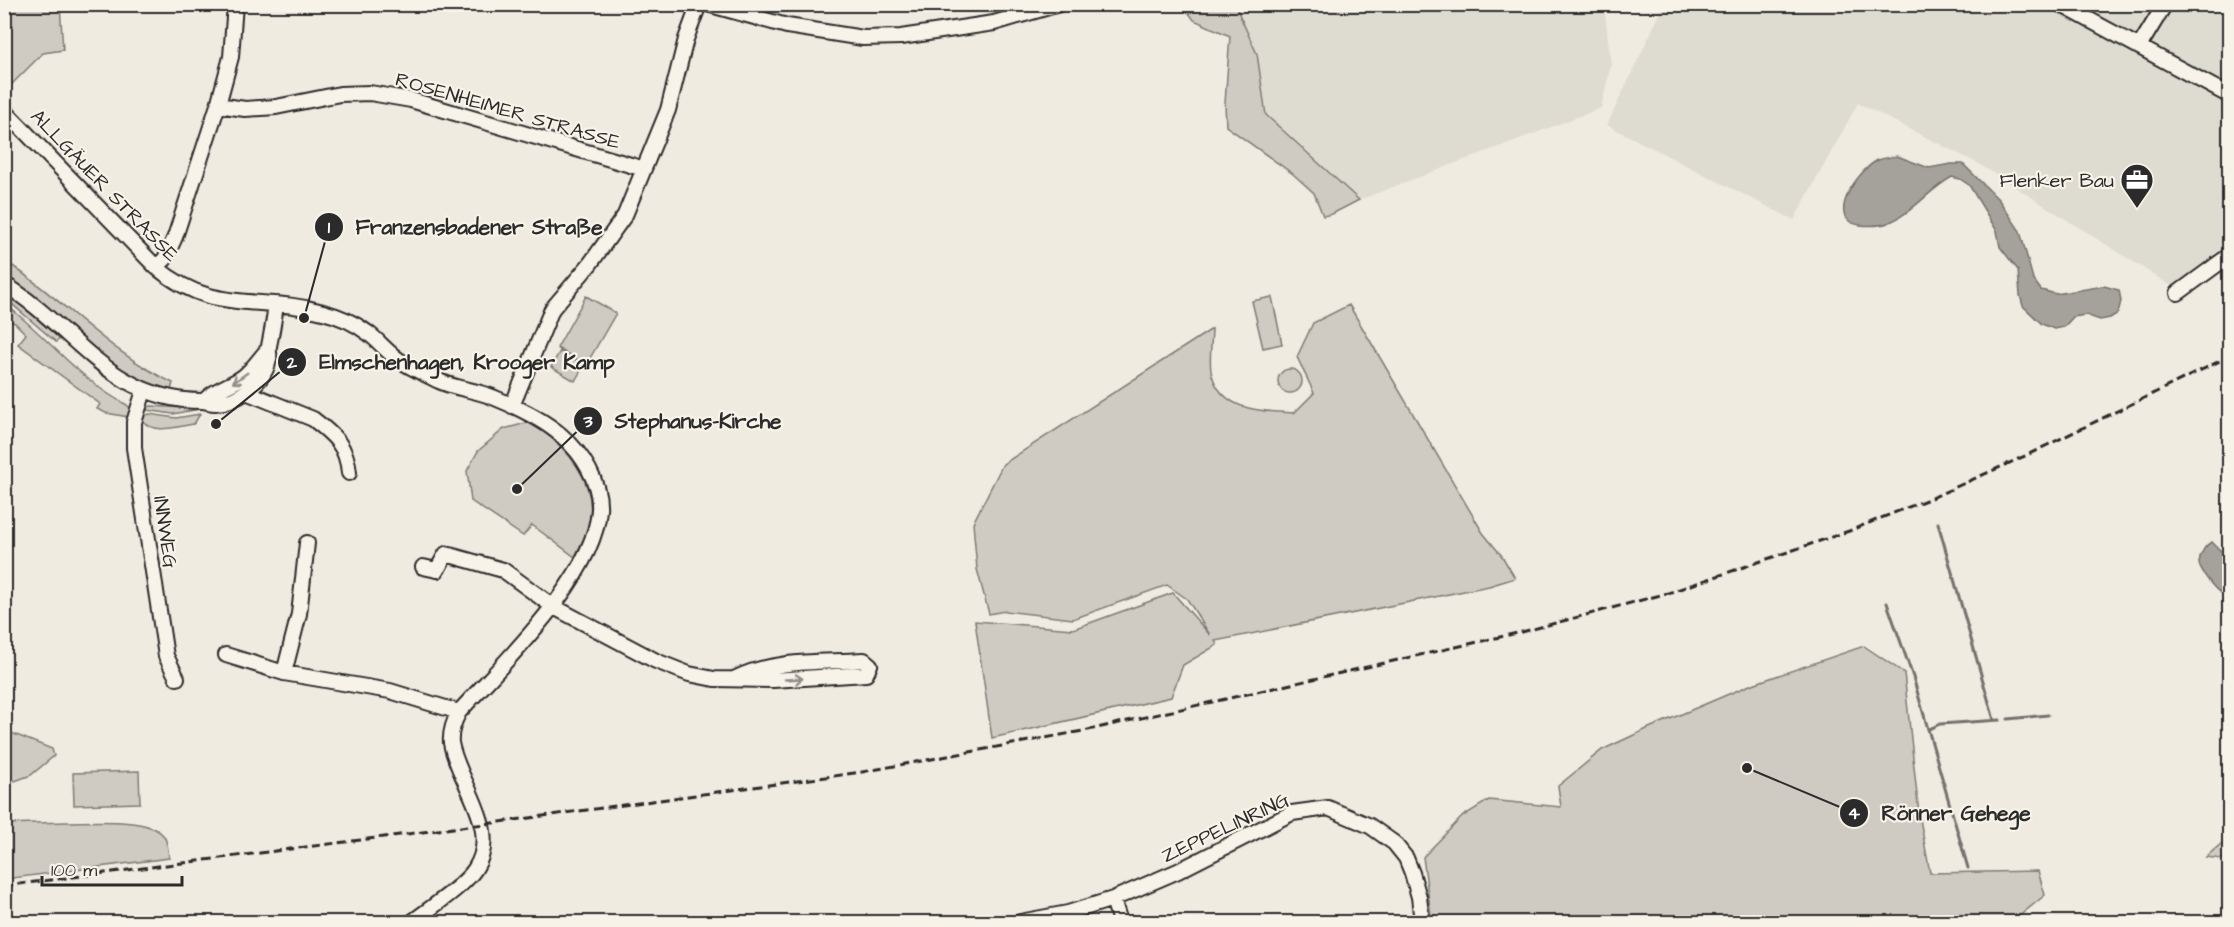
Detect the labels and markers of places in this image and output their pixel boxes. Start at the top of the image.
office icon: Flenker Bau [2119,162,2155,209]
place label: Flenker Bau [1999,167,2114,195]
callout: Franzensbadener Straße [314,208,615,247]
callout: Elmschenhagen, Krooger Kamp [277,342,626,381]
callout: Stephanus-Kirche [573,401,794,440]
callout: Rönner Gehege [1839,793,2042,832]

